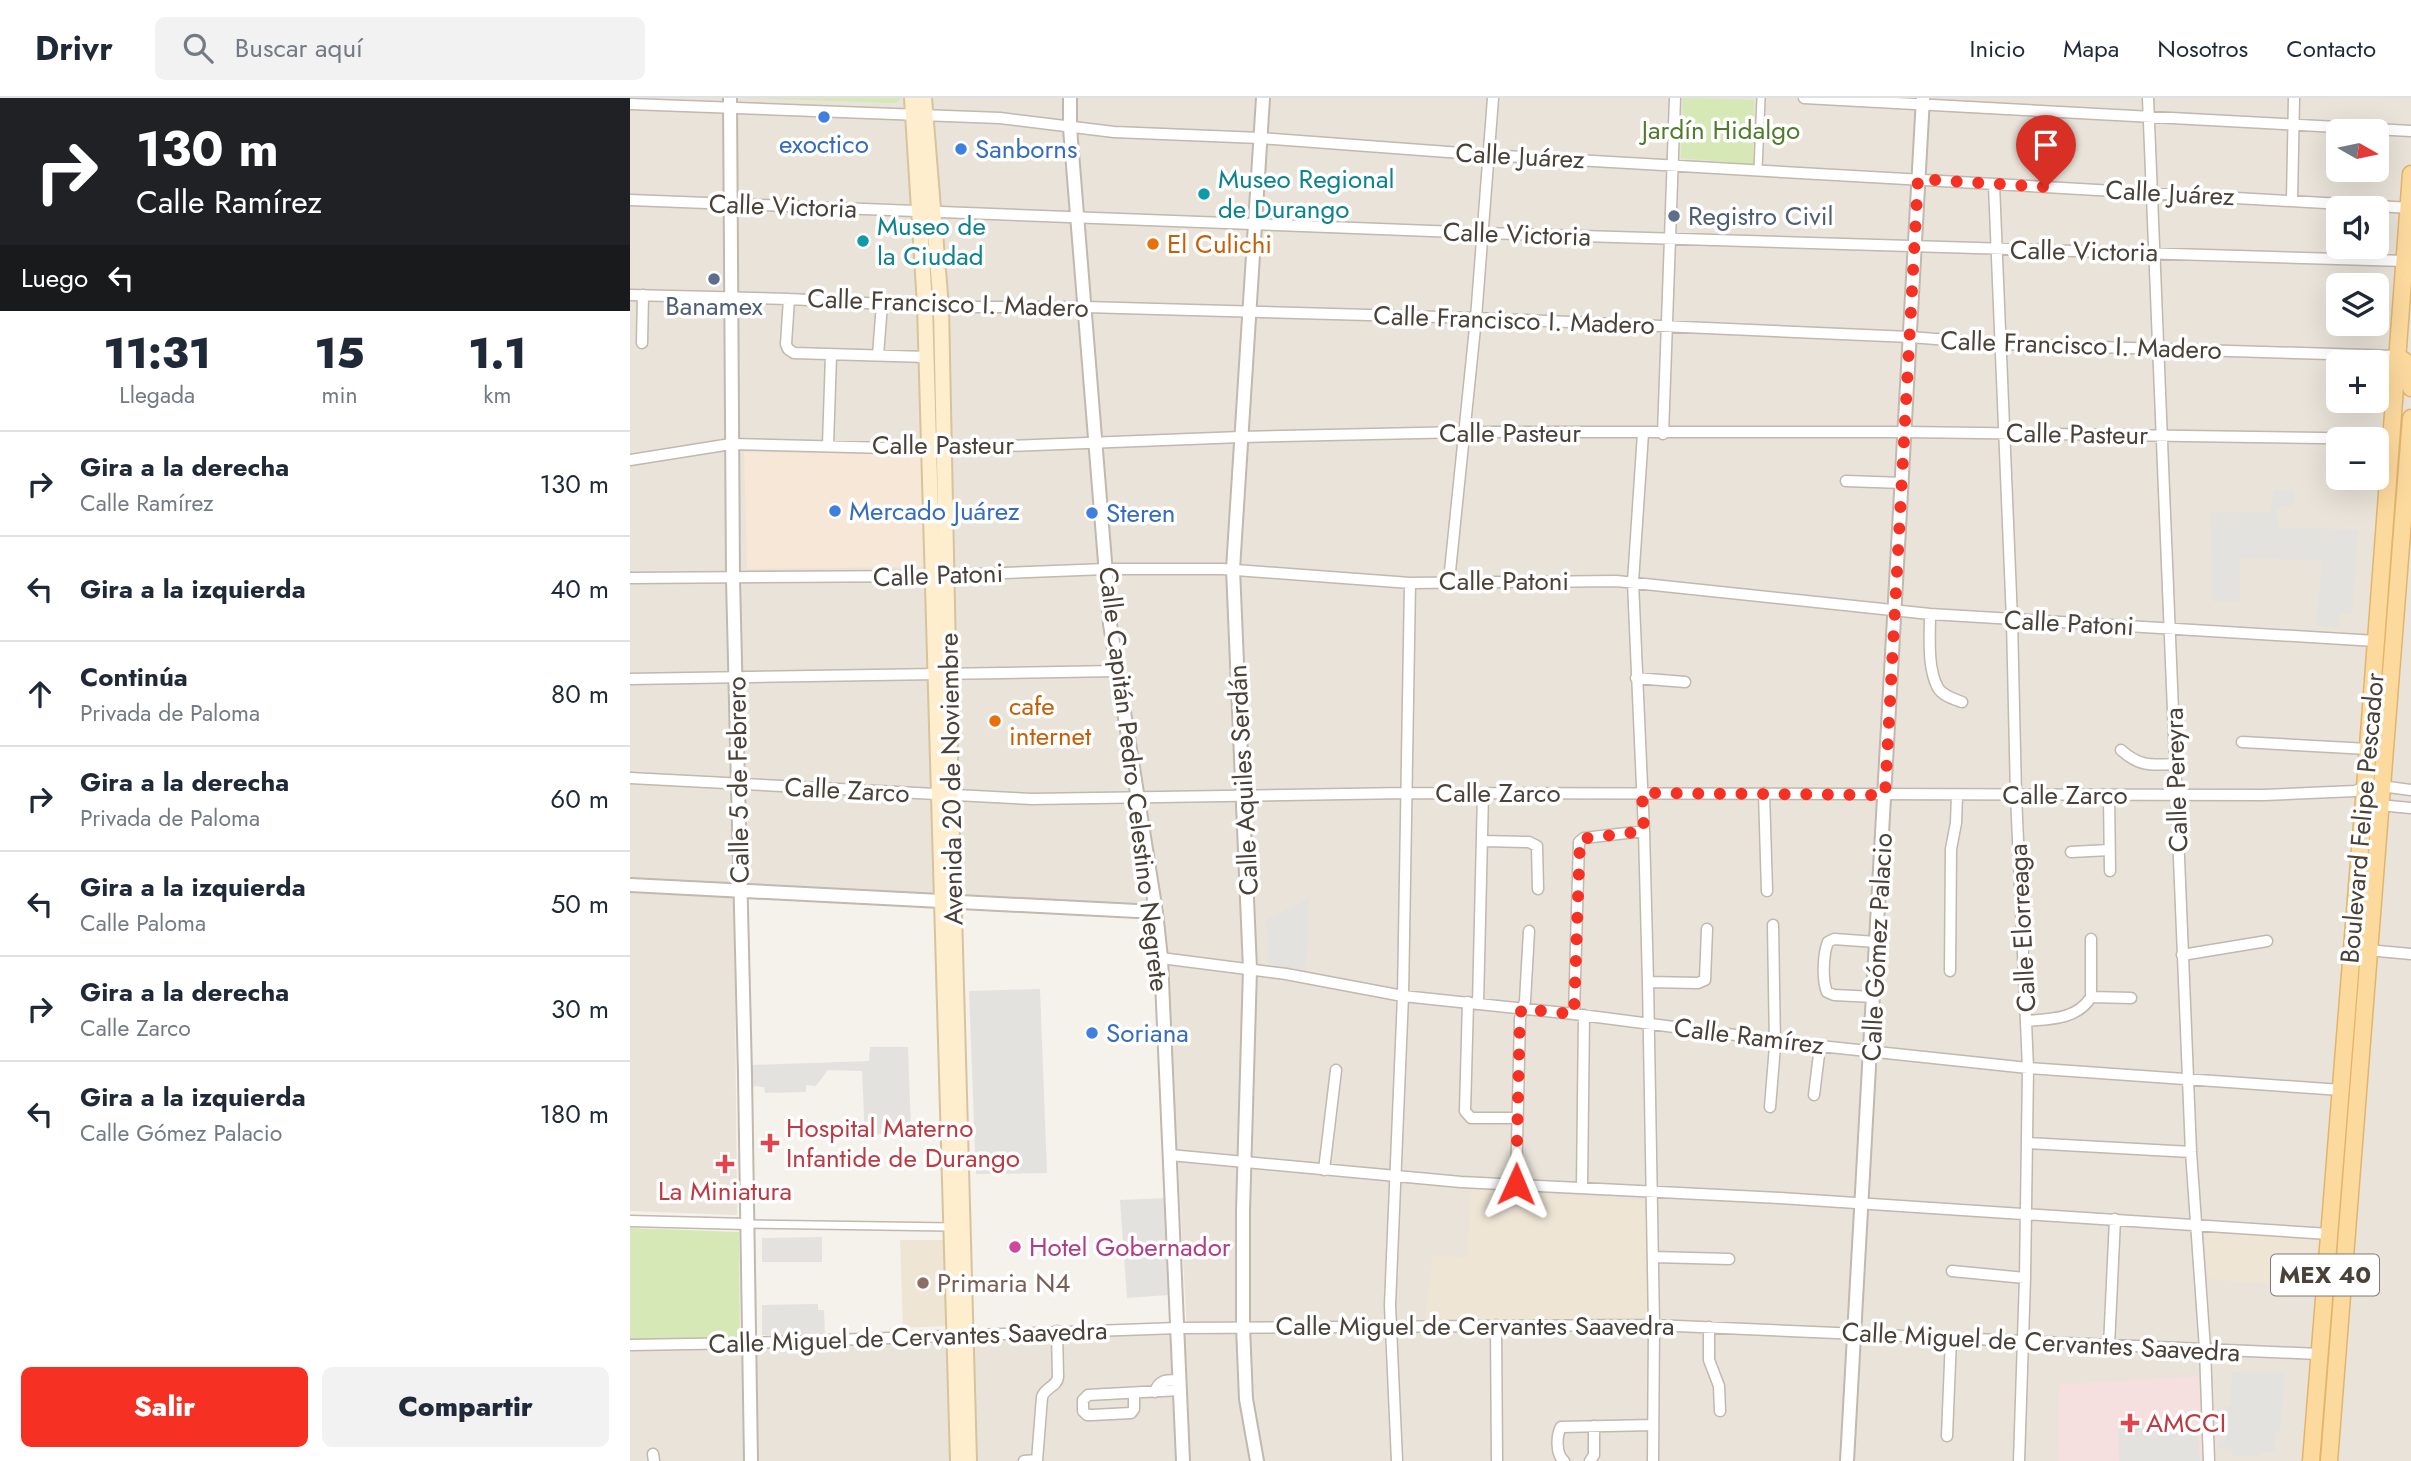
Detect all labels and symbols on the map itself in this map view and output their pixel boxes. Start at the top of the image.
marker: exoctico [816,109,832,125]
park label: Jardín Hidalgo [1639,111,1800,149]
pin [2016,115,2076,187]
north arrow [2326,119,2389,182]
place label: exoctico [779,125,869,163]
place label: Sanborns [975,130,1077,168]
street label: Calle Juárez [1454,134,1586,178]
marker: Sanborns [953,141,969,157]
place label: Museo Regional de Durango [1218,160,1394,228]
street label: Calle Juárez [2104,171,2236,215]
street label: Calle Victoria [708,184,858,228]
marker: Museo Regional de Durango [1196,186,1212,202]
place label: Registro Civil [1688,197,1834,235]
place label: Museo de la Ciudad [877,207,986,275]
marker: Registro Civil [1666,208,1682,224]
street label: Calle Victoria [1442,212,1592,256]
place label: El Culichi [1167,225,1272,263]
street label: Calle Victoria [2009,231,2159,271]
marker: Museo de la Ciudad [855,233,871,249]
marker: El Culichi [1145,236,1161,252]
marker: Banamex [706,271,722,287]
street label: Calle Francisco I. Madero [807,279,1089,327]
place label: Banamex [665,287,763,325]
street label: Calle Francisco I. Madero [1373,296,1655,344]
street label: Calle Francisco I. Madero [1940,321,2222,369]
street label: Calle Pasteur [1439,414,1581,452]
street label: Calle Pasteur [2006,414,2148,454]
street label: Calle Pasteur [872,426,1014,464]
place label: Mercado Juárez [849,492,1020,530]
place label: Steren [1106,494,1175,532]
marker: Mercado Juárez [827,503,843,519]
marker: Steren [1084,505,1100,521]
street label: Calle Patoni [872,554,1004,596]
street label: Calle Patoni [1439,562,1569,600]
street label: Calle Capitán Pedro Celestino Negrete [1089,565,1179,993]
street label: Calle Patoni [2003,601,2135,645]
street label: Avenida 20 de Noviembre [929,632,973,926]
street label: Calle Aquiles Serdán [1218,664,1268,896]
street label: Boulevard Felipe Pescador [2330,671,2394,965]
street label: Calle 5 de Febrero [717,676,759,884]
place label: cafe internet [1009,687,1092,755]
street label: Calle Pereyra [2154,707,2198,853]
marker: cafe internet [987,713,1003,729]
street label: Calle Zarco [783,768,911,812]
street label: Calle Zarco [1435,774,1561,812]
street label: Calle Zarco [2002,776,2128,814]
street label: Calle Gómez Palacio [1852,832,1902,1062]
street label: Calle Elorreaga [1999,843,2045,1013]
street label: Calle Ramírez [1672,1008,1826,1064]
place label: Soriana [1106,1014,1189,1052]
marker: Soriana [1084,1025,1100,1041]
place label: Hospital Materno Infantide de Durango [786,1109,1020,1177]
marker: Hospital Materno Infantide de Durango [760,1133,780,1153]
position arrow [1479,1147,1553,1221]
marker: La Miniatura [717,1156,733,1172]
place label: La Miniatura [658,1172,792,1210]
place label: Hotel Gobernador [1029,1228,1231,1266]
marker: Hotel Gobernador [1007,1239,1023,1255]
road number: MEX 40 [2271,1254,2379,1296]
place label: Primaria N4 [937,1264,1070,1302]
marker: Primaria N4 [915,1275,931,1291]
street label: Calle Miguel de Cervantes Saavedra [1275,1307,1675,1345]
street label: Calle Miguel de Cervantes Saavedra [708,1311,1108,1363]
street label: Calle Miguel de Cervantes Saavedra [1841,1313,2241,1371]
place label: AMCCI [2146,1404,2226,1442]
marker: AMCCI [2120,1413,2140,1433]

